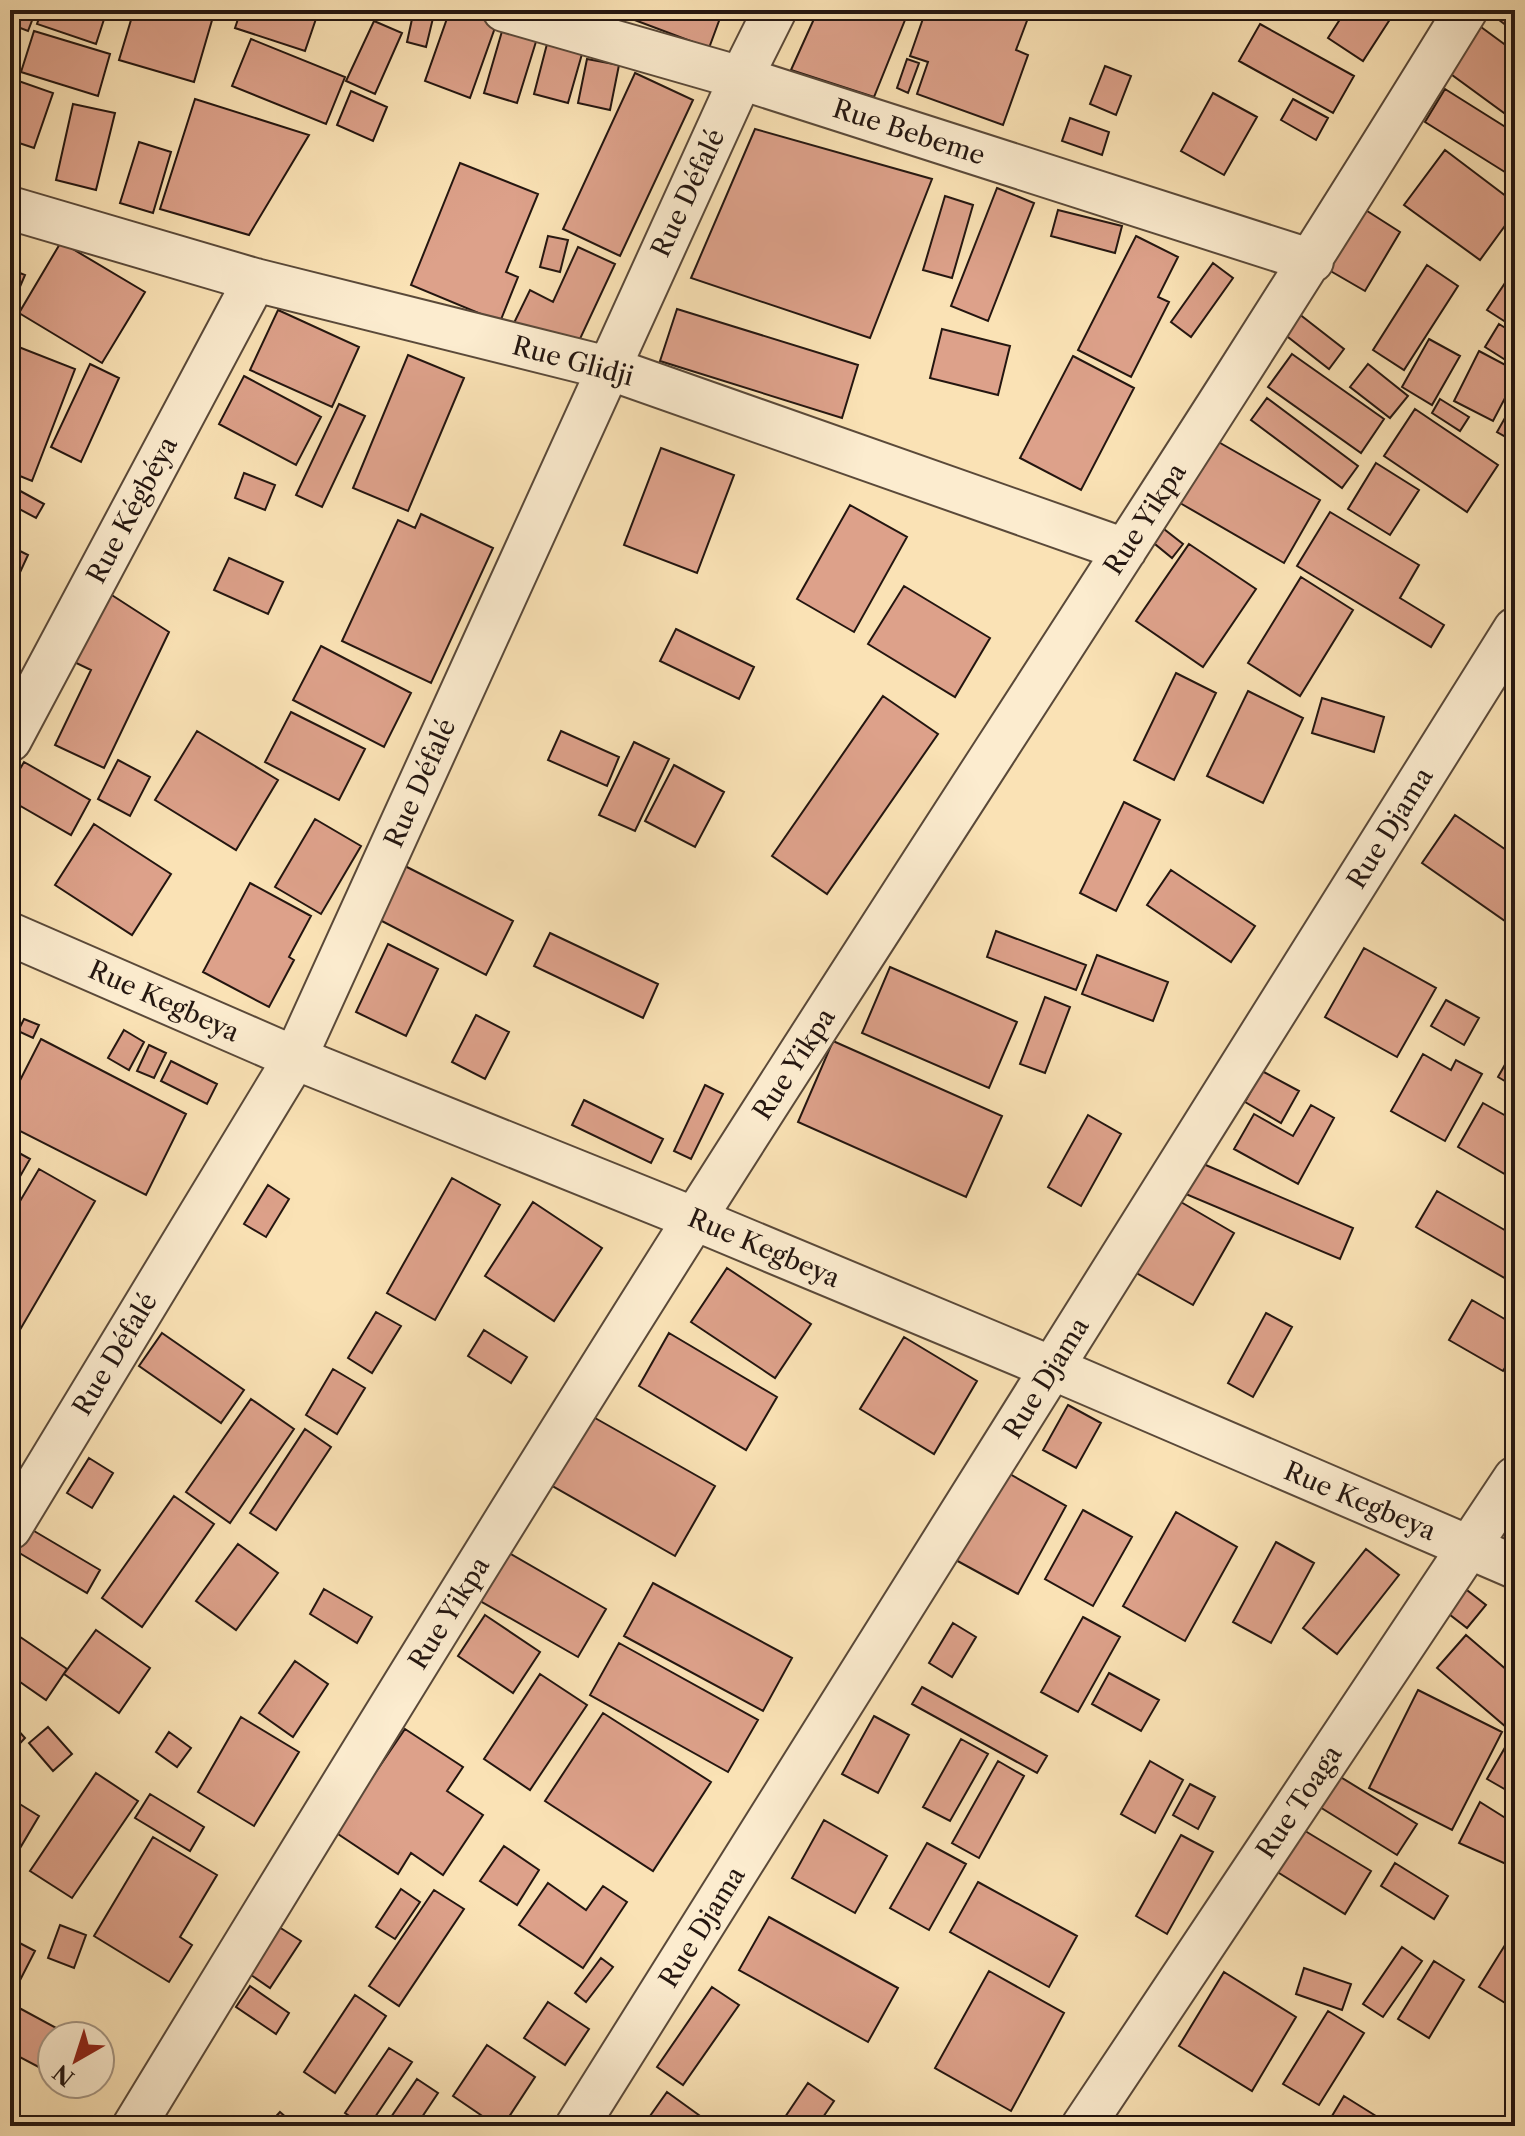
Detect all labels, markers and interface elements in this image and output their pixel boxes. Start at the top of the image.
street label: Rue Bebeme [829,92,989,172]
street label: Rue Défalé [644,124,732,262]
street label: Rue Glidji [509,329,637,393]
street label: Rue Kégbéya [80,431,184,589]
street label: Rue Yikpa [1097,457,1193,581]
street label: Rue Défalé [377,714,463,852]
street label: Rue Djama [1340,761,1440,894]
street label: Rue Kegbeya [84,954,245,1049]
street label: Rue Yikpa [746,1002,842,1126]
street label: Rue Kegbeya [683,1202,845,1294]
street label: Rue Défalé [66,1287,164,1421]
street label: Rue Djama [996,1311,1096,1444]
street label: Rue Kegbeya [1279,1455,1441,1547]
street label: Rue Yikpa [402,1551,496,1675]
street label: Rue Toaga [1249,1739,1349,1865]
street label: Rue Djama [652,1860,752,1993]
north arrow [36,2020,116,2100]
text: N [48,2059,80,2092]

